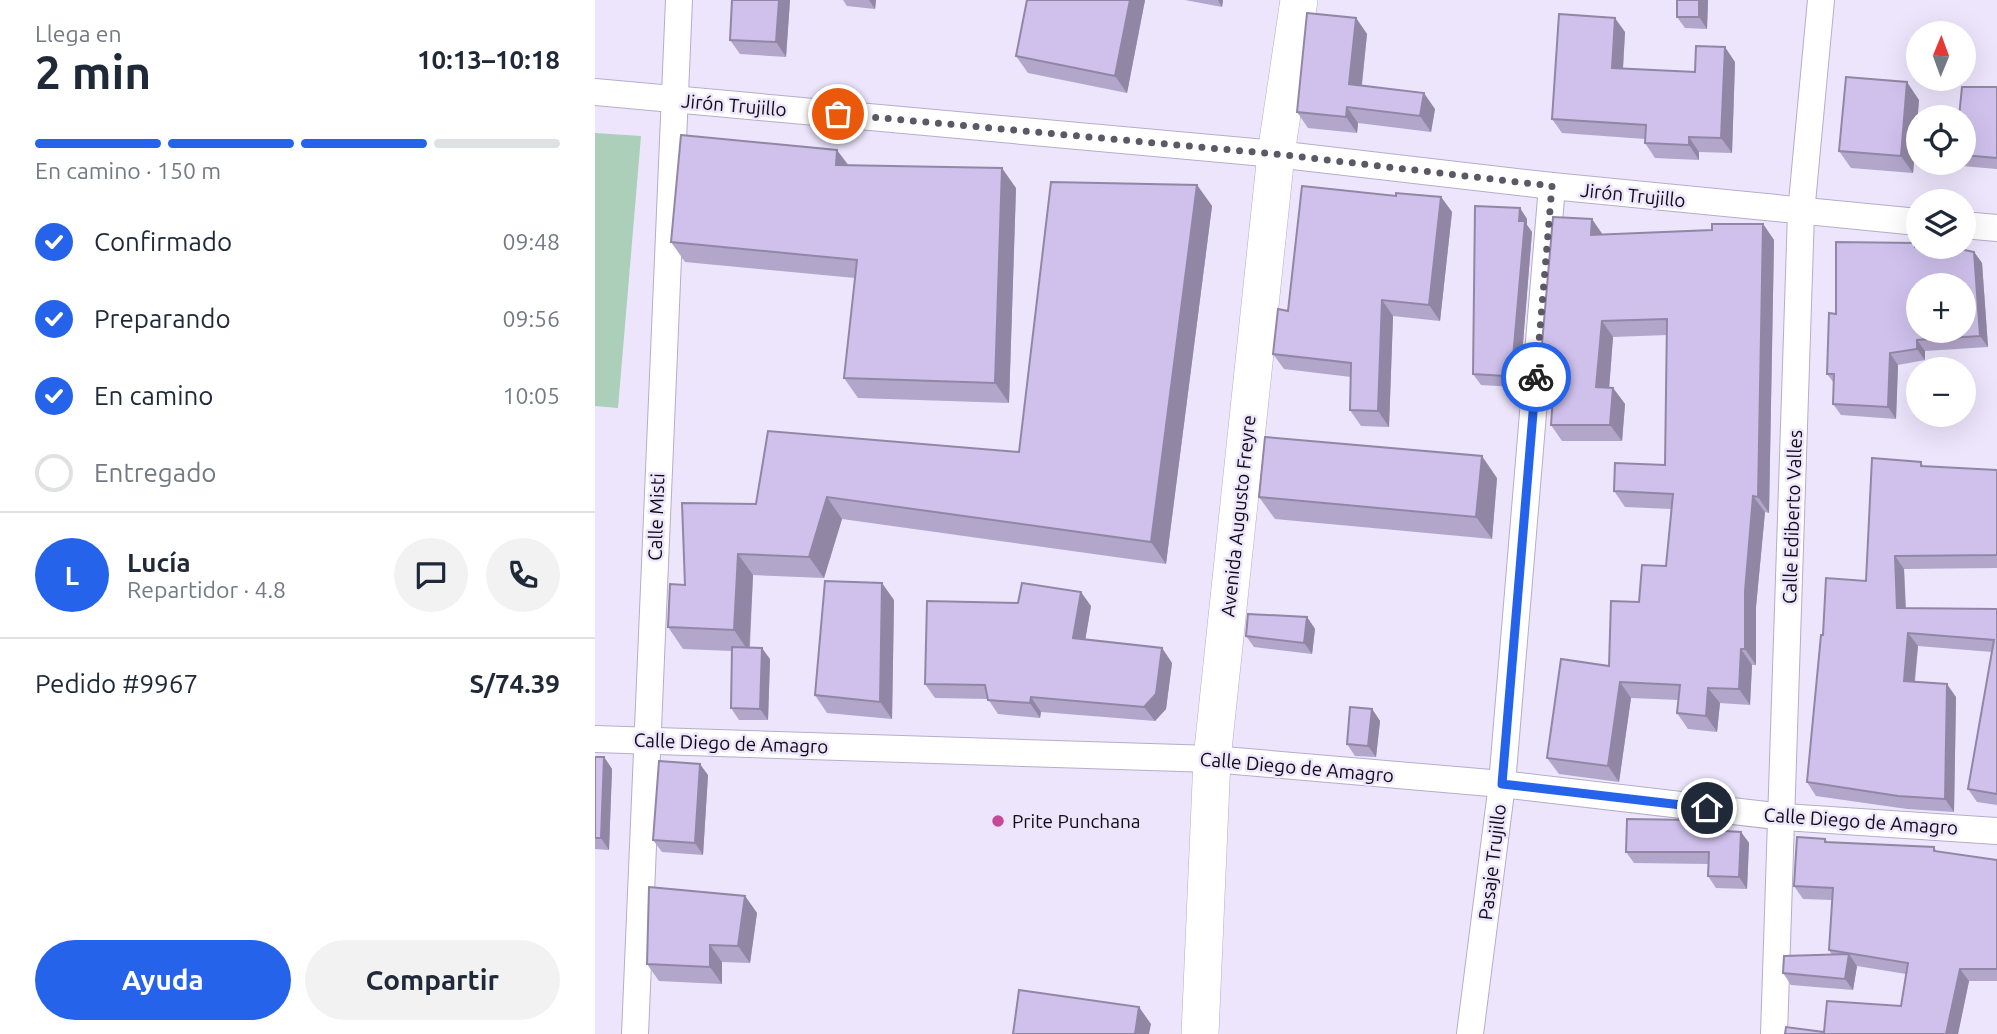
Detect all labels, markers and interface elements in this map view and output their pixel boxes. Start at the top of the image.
text: Llega en [35,21,122,46]
north arrow [1906,21,1976,91]
map controls [1906,21,1976,427]
text: 10:13–10:18 [417,45,560,74]
text: 2 min [35,46,151,98]
pin [808,84,868,144]
street label: Jirón Trujillo [680,89,788,121]
icon: bag [819,95,857,133]
button: locate [1906,105,1976,175]
text: En camino · 150 m [35,158,221,183]
street label: Jirón Trujillo [1579,179,1687,211]
button: layers [1906,189,1976,259]
icon: check [35,223,73,261]
text: Confirmado [94,227,232,256]
text: 09:48 [502,229,560,254]
button: + [1906,273,1976,343]
icon: check [35,300,73,338]
text: Preparando [94,304,231,333]
text: 09:56 [502,306,560,331]
courier [1501,342,1571,412]
button: − [1906,357,1976,427]
icon: bike [1517,358,1555,396]
icon: check [35,377,73,415]
text: En camino [94,381,214,410]
text: 10:05 [502,383,560,408]
street label: Avenida Augusto Freyre [1216,414,1260,618]
street label: Calle Ediberto Valles [1778,429,1806,605]
text: Entregado [94,458,217,487]
street label: Calle Misti [643,473,669,561]
button: chat [394,538,468,612]
button: phone [486,538,560,612]
text: Lucía [127,548,191,577]
text: L [65,561,79,590]
text: Repartidor · 4.8 [127,577,286,602]
text: Pedido #9967 [35,669,198,698]
text: S/74.39 [470,669,560,698]
street label: Calle Diego de Amagro [633,729,829,757]
street label: Calle Diego de Amagro [1199,748,1395,786]
pin [1677,778,1737,838]
icon: home [1688,789,1726,827]
street label: Pasaje Trujillo [1474,803,1510,921]
street label: Calle Diego de Amagro [1763,803,1959,839]
place label: Prite Punchana [1012,810,1141,832]
marker: Prite Punchana [990,813,1006,829]
button: Ayuda [35,940,291,1020]
button: Compartir [305,940,560,1020]

